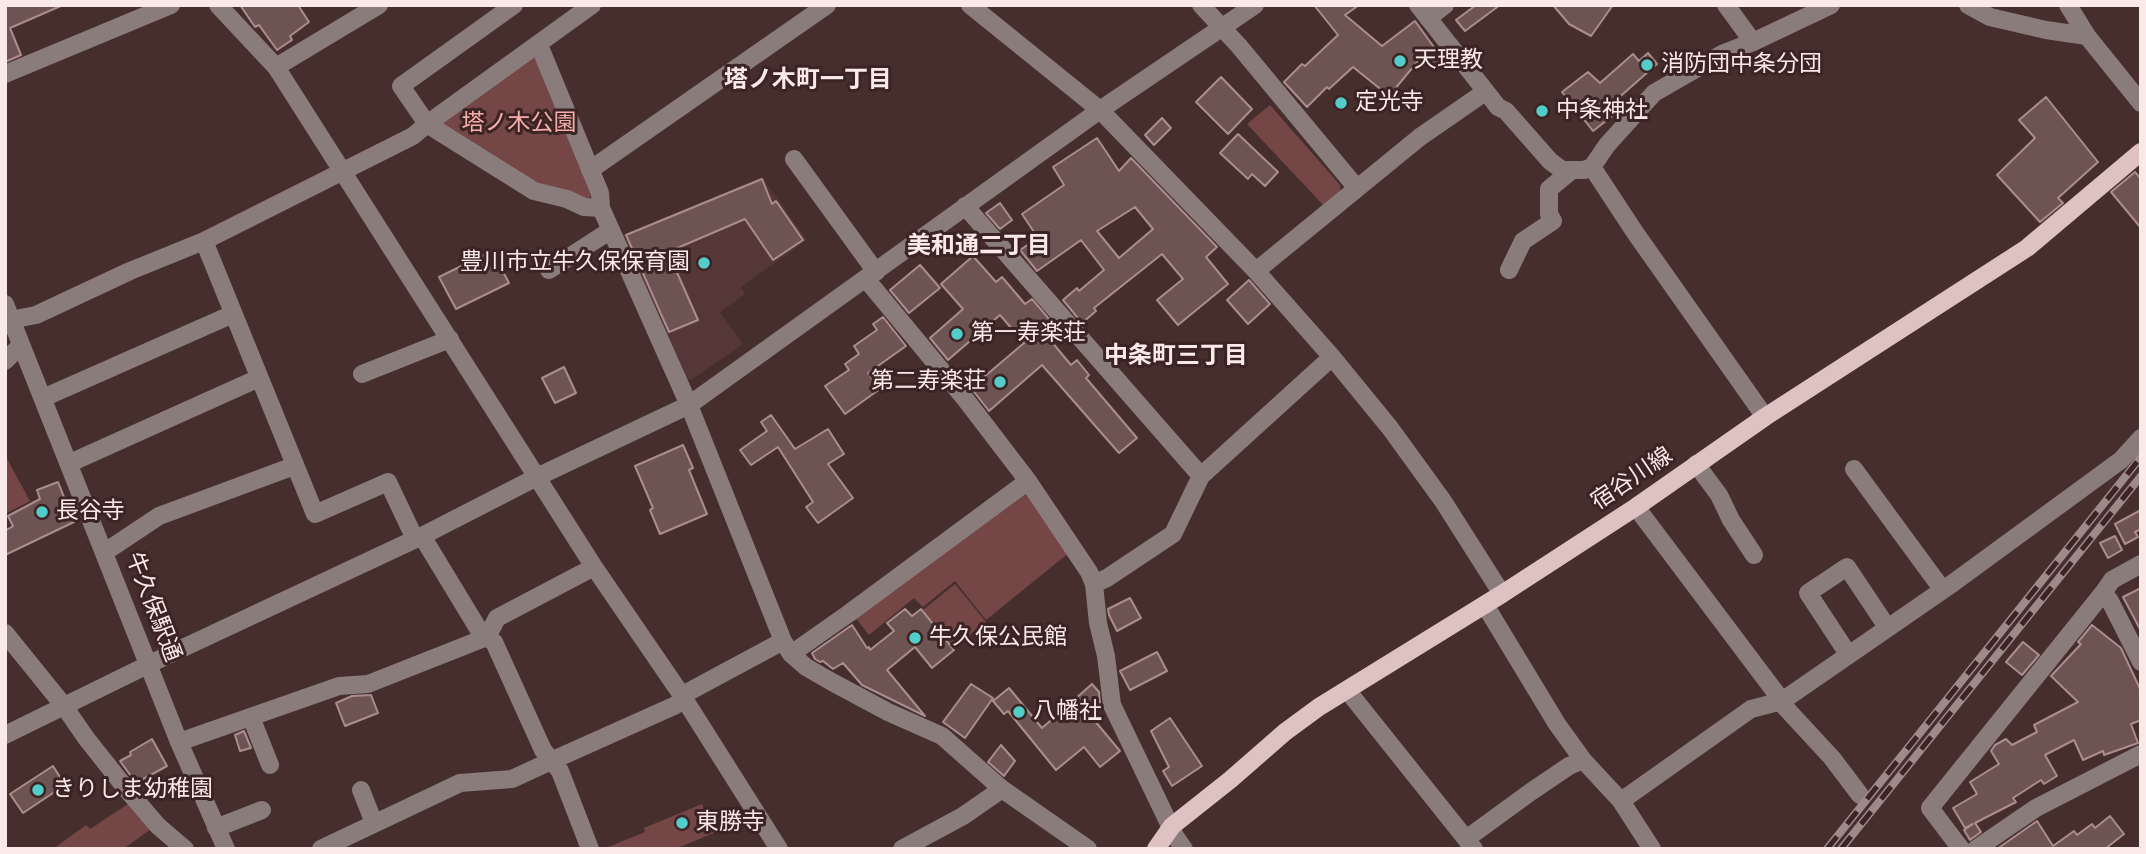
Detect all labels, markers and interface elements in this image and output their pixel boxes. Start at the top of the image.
place label: 天理教 [1414,47,1483,75]
place label: 消防団中条分団 [1661,51,1822,79]
marker: 天理教 [1392,53,1408,69]
marker: 消防団中条分団 [1639,57,1655,73]
district label: 塔ノ木町一丁目 [724,66,892,94]
place label: 定光寺 [1355,89,1424,117]
marker: 定光寺 [1333,95,1349,111]
place label: 中条神社 [1556,97,1648,125]
marker: 中条神社 [1534,103,1550,119]
park label: 塔ノ木公園 [462,110,576,138]
district label: 美和通二丁目 [907,232,1051,260]
place label: 豊川市立牛久保保育園 [460,249,690,277]
marker: 豊川市立牛久保保育園 [696,255,712,271]
place label: 第一寿楽荘 [971,320,1086,348]
marker: 第一寿楽荘 [949,326,965,342]
district label: 中条町三丁目 [1104,342,1248,370]
place label: 第二寿楽荘 [871,368,986,396]
marker: 第二寿楽荘 [992,374,1008,390]
street label: 宿谷川線 [1586,442,1678,516]
place label: 長谷寺 [56,498,125,526]
marker: 長谷寺 [34,504,50,520]
street label: 牛久保駅通 [120,548,186,666]
place label: 牛久保公民館 [929,624,1067,652]
marker: 牛久保公民館 [907,630,923,646]
place label: 八幡社 [1033,698,1102,726]
marker: 八幡社 [1011,704,1027,720]
place label: きりしま幼稚園 [52,776,213,804]
marker: きりしま幼稚園 [30,782,46,798]
place label: 東勝寺 [696,809,765,837]
marker: 東勝寺 [674,815,690,831]

